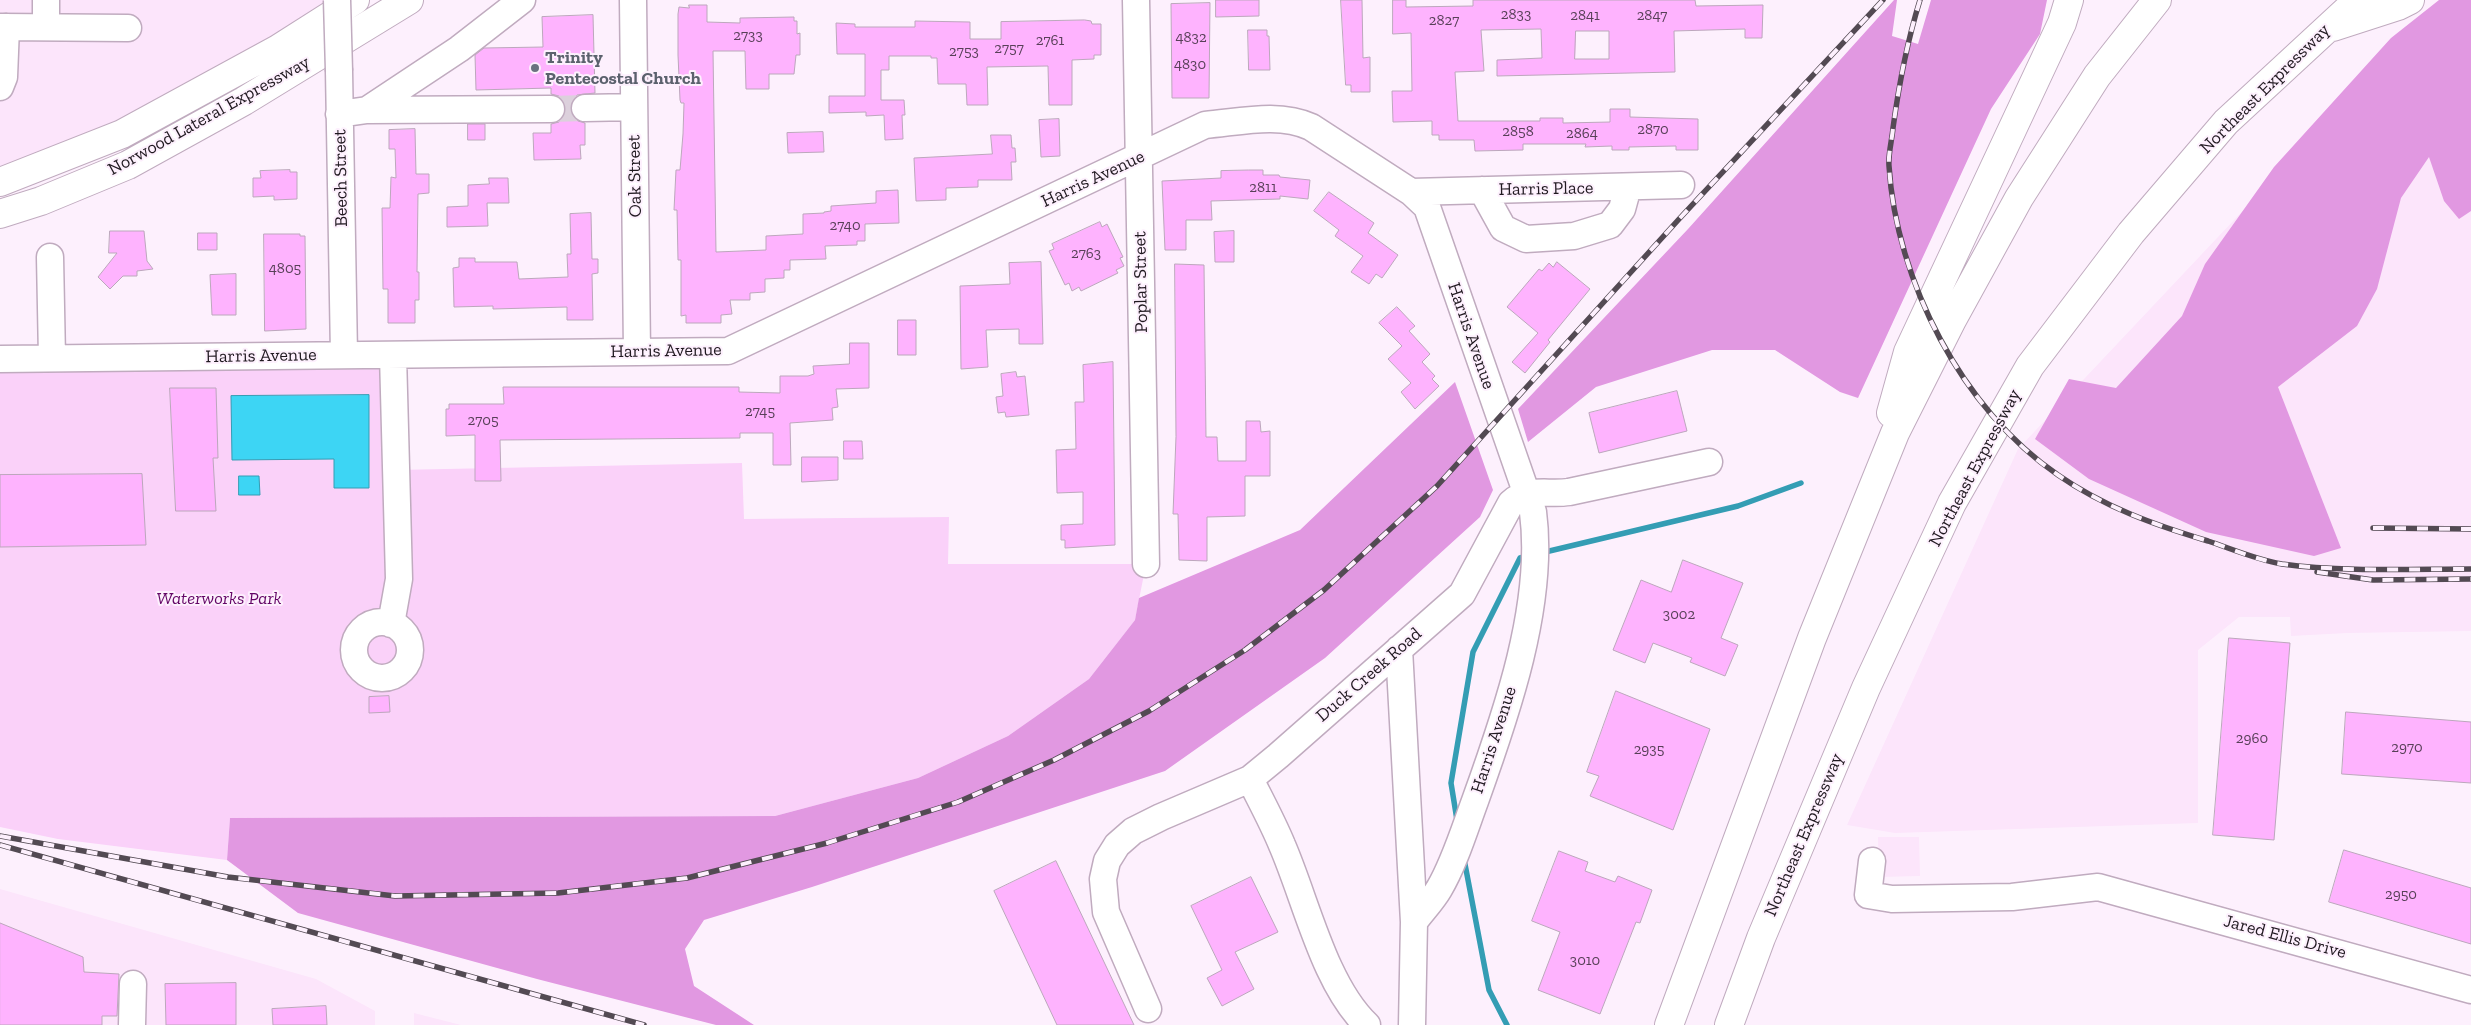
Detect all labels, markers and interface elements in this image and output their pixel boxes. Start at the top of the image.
house number: 2833 [1501,6,1531,24]
house number: 2841 [1570,7,1600,25]
house number: 2847 [1637,7,1667,25]
house number: 2827 [1429,12,1459,30]
street label: Northeast Expressway [2195,19,2335,159]
house number: 2733 [733,27,763,45]
house number: 4832 [1175,29,1207,47]
house number: 2761 [1036,32,1064,50]
house number: 2757 [994,40,1024,58]
house number: 2753 [949,43,979,61]
place label: Trinity Pentecostal Church [545,47,701,90]
street label: Norwood Lateral Expressway [104,51,314,181]
house number: 4830 [1174,56,1206,74]
marker: Trinity Pentecostal Church [529,62,541,74]
house number: 2870 [1637,121,1669,139]
house number: 2858 [1502,123,1534,141]
house number: 2864 [1566,125,1598,143]
street label: Beech Street [329,129,353,227]
street label: Oak Street [623,135,647,217]
street label: Harris Avenue [1038,146,1148,212]
street label: Harris Place [1498,177,1594,201]
house number: 2811 [1249,179,1277,197]
house number: 2740 [829,217,861,235]
street label: Poplar Street [1129,231,1153,333]
house number: 2763 [1071,245,1101,263]
house number: 4805 [269,260,301,278]
street label: Harris Avenue [1443,280,1499,392]
street label: Harris Avenue [610,339,722,363]
street label: Harris Avenue [205,344,317,368]
street label: Northeast Expressway [1924,386,2026,550]
house number: 2745 [745,403,775,421]
house number: 2705 [467,412,499,430]
park label: Waterworks Park [156,588,282,610]
house number: 3002 [1663,606,1695,624]
street label: Duck Creek Road [1312,623,1426,727]
street label: Harris Avenue [1467,684,1521,796]
house number: 2960 [2236,730,2268,748]
house number: 2970 [2391,739,2423,757]
house number: 2935 [1634,741,1664,759]
street label: Northeast Expressway [1760,750,1848,920]
house number: 2950 [2385,886,2417,904]
street label: Jared Ellis Drive [2221,910,2349,964]
house number: 3010 [1570,952,1600,970]

